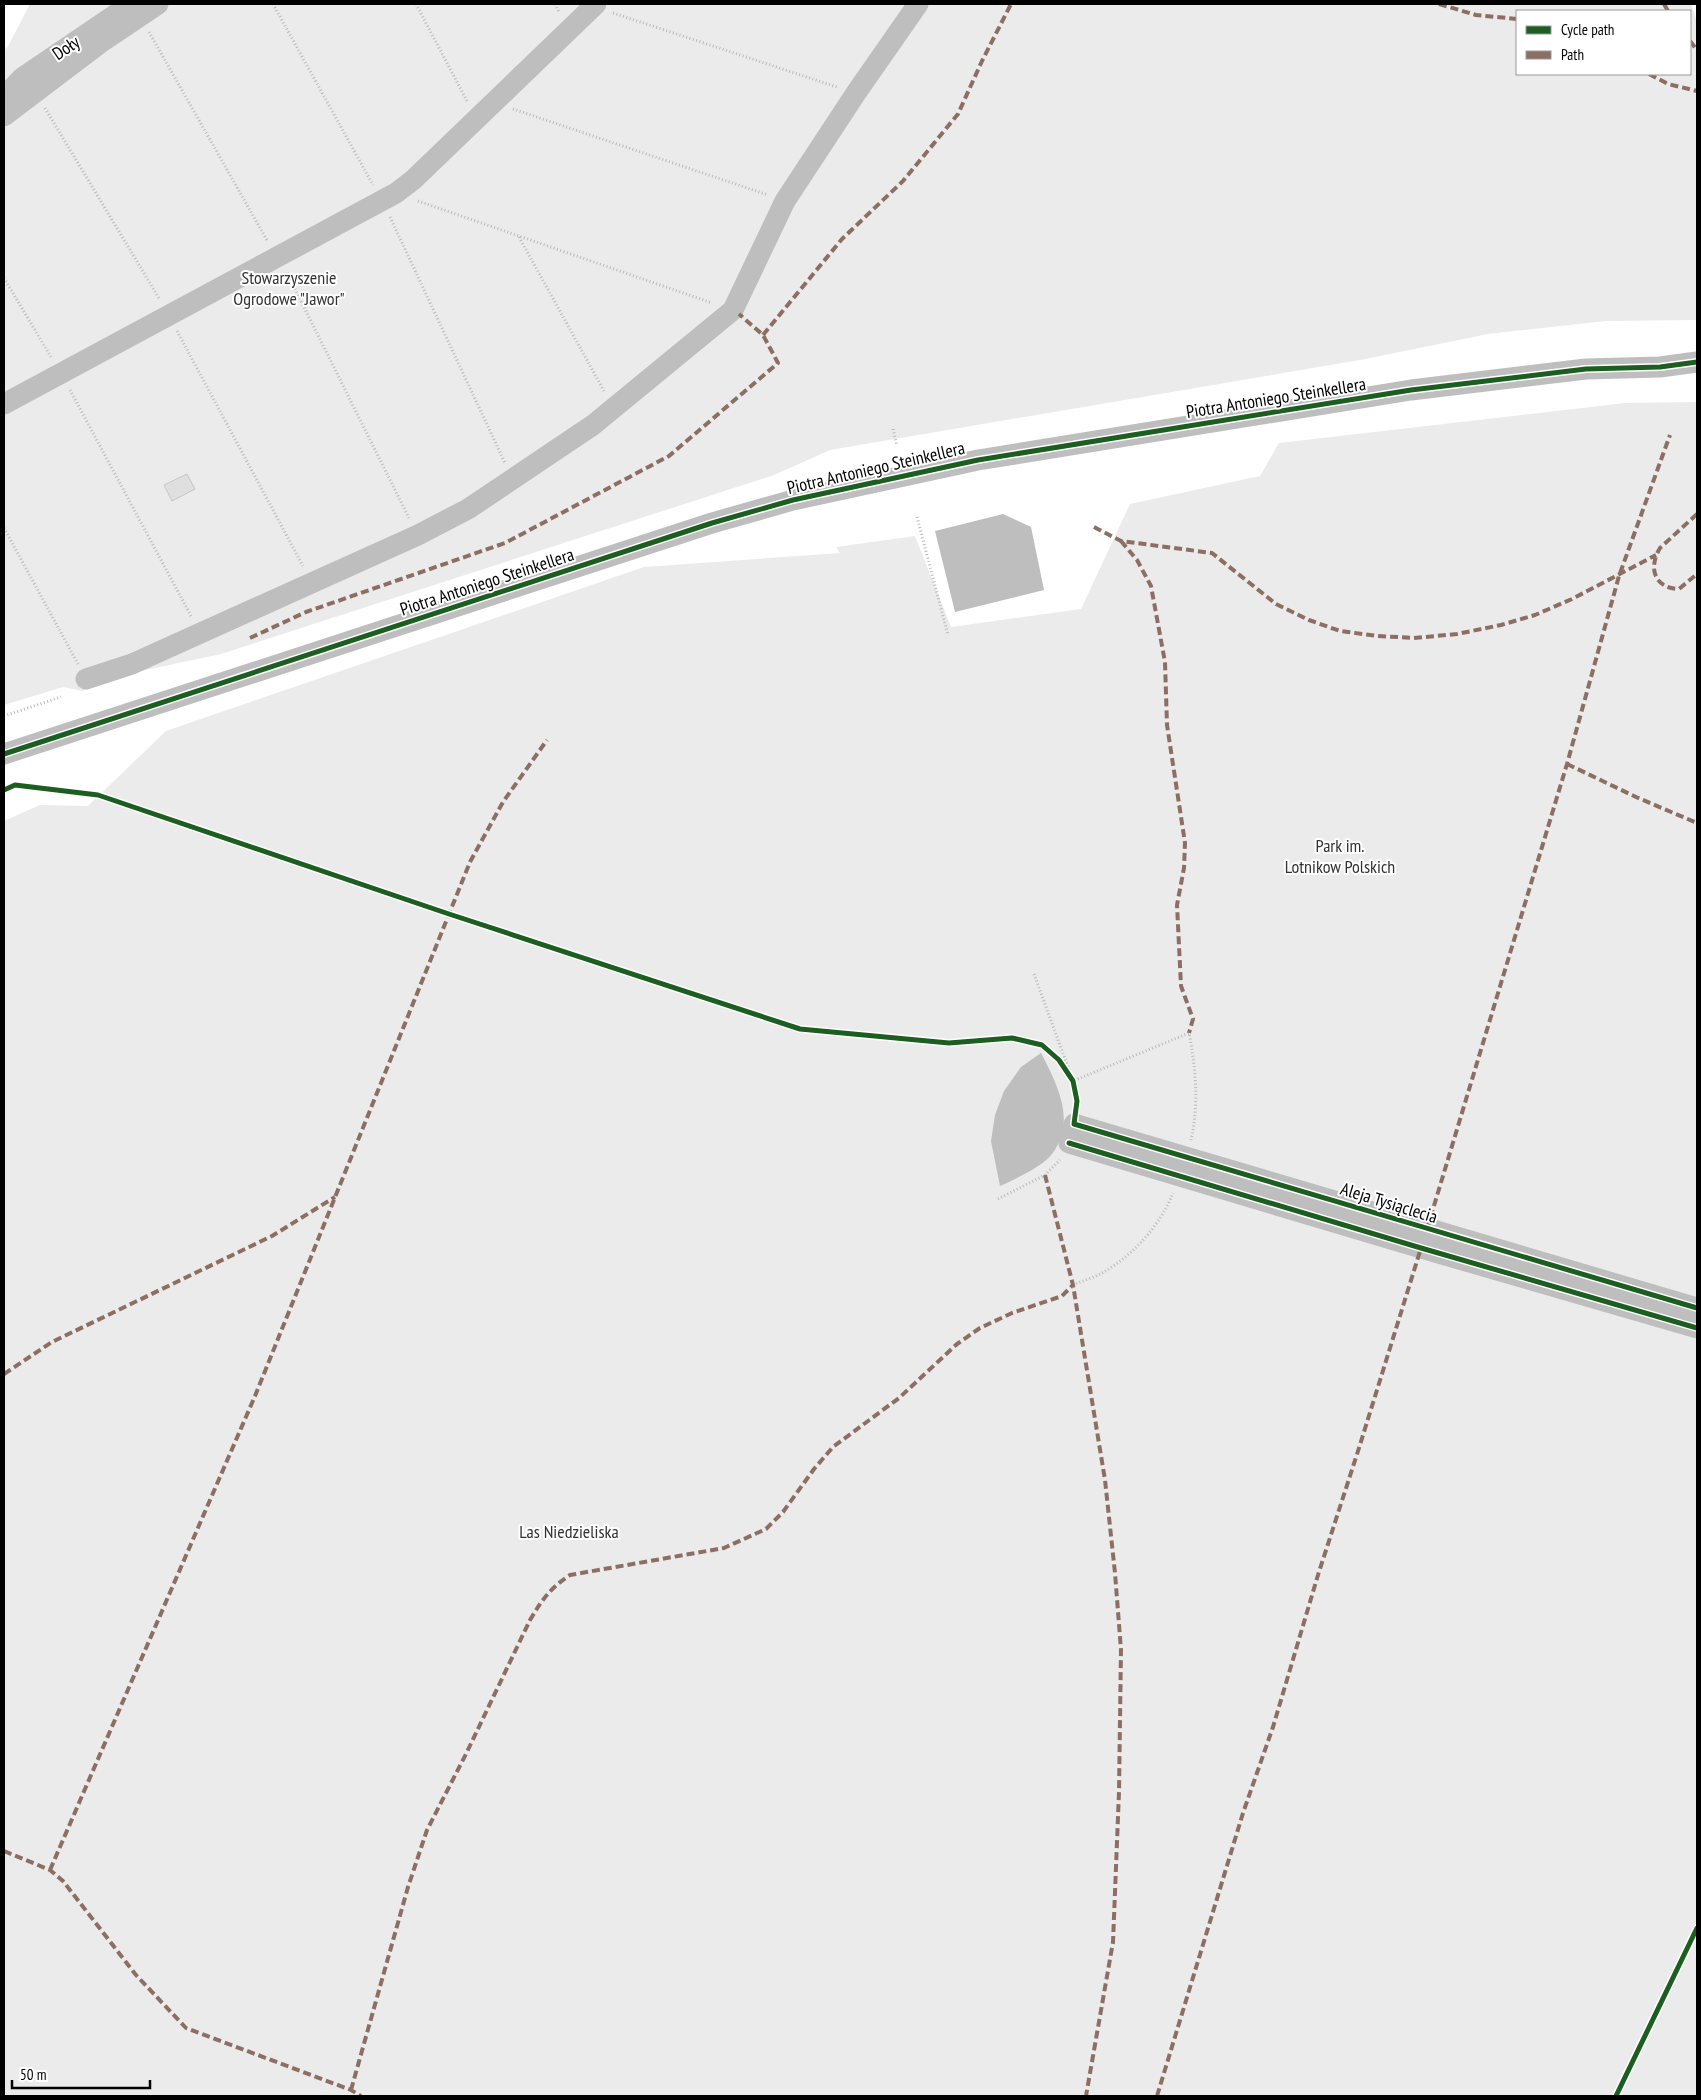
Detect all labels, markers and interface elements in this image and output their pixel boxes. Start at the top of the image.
legend [1516,10,1691,75]
text: Cycle path [1561,20,1614,39]
street label: Doły [48,30,84,65]
text: Path [1561,45,1584,64]
park label: Stowarzyszenie Ogrodowe "Jawor" [233,266,345,310]
street label: Piotra Antoniego Steinkellera [1184,372,1367,423]
street label: Piotra Antoniego Steinkellera [785,436,967,499]
street label: Piotra Antoniego Steinkellera [397,543,577,621]
park label: Park im. Lotnikow Polskich [1285,834,1395,878]
street label: Aleja Tysiąclecia [1338,1177,1440,1228]
park label: Las Niedzieliska [519,1520,619,1543]
scale bar [12,2058,150,2090]
text: 50 m [20,2065,46,2084]

